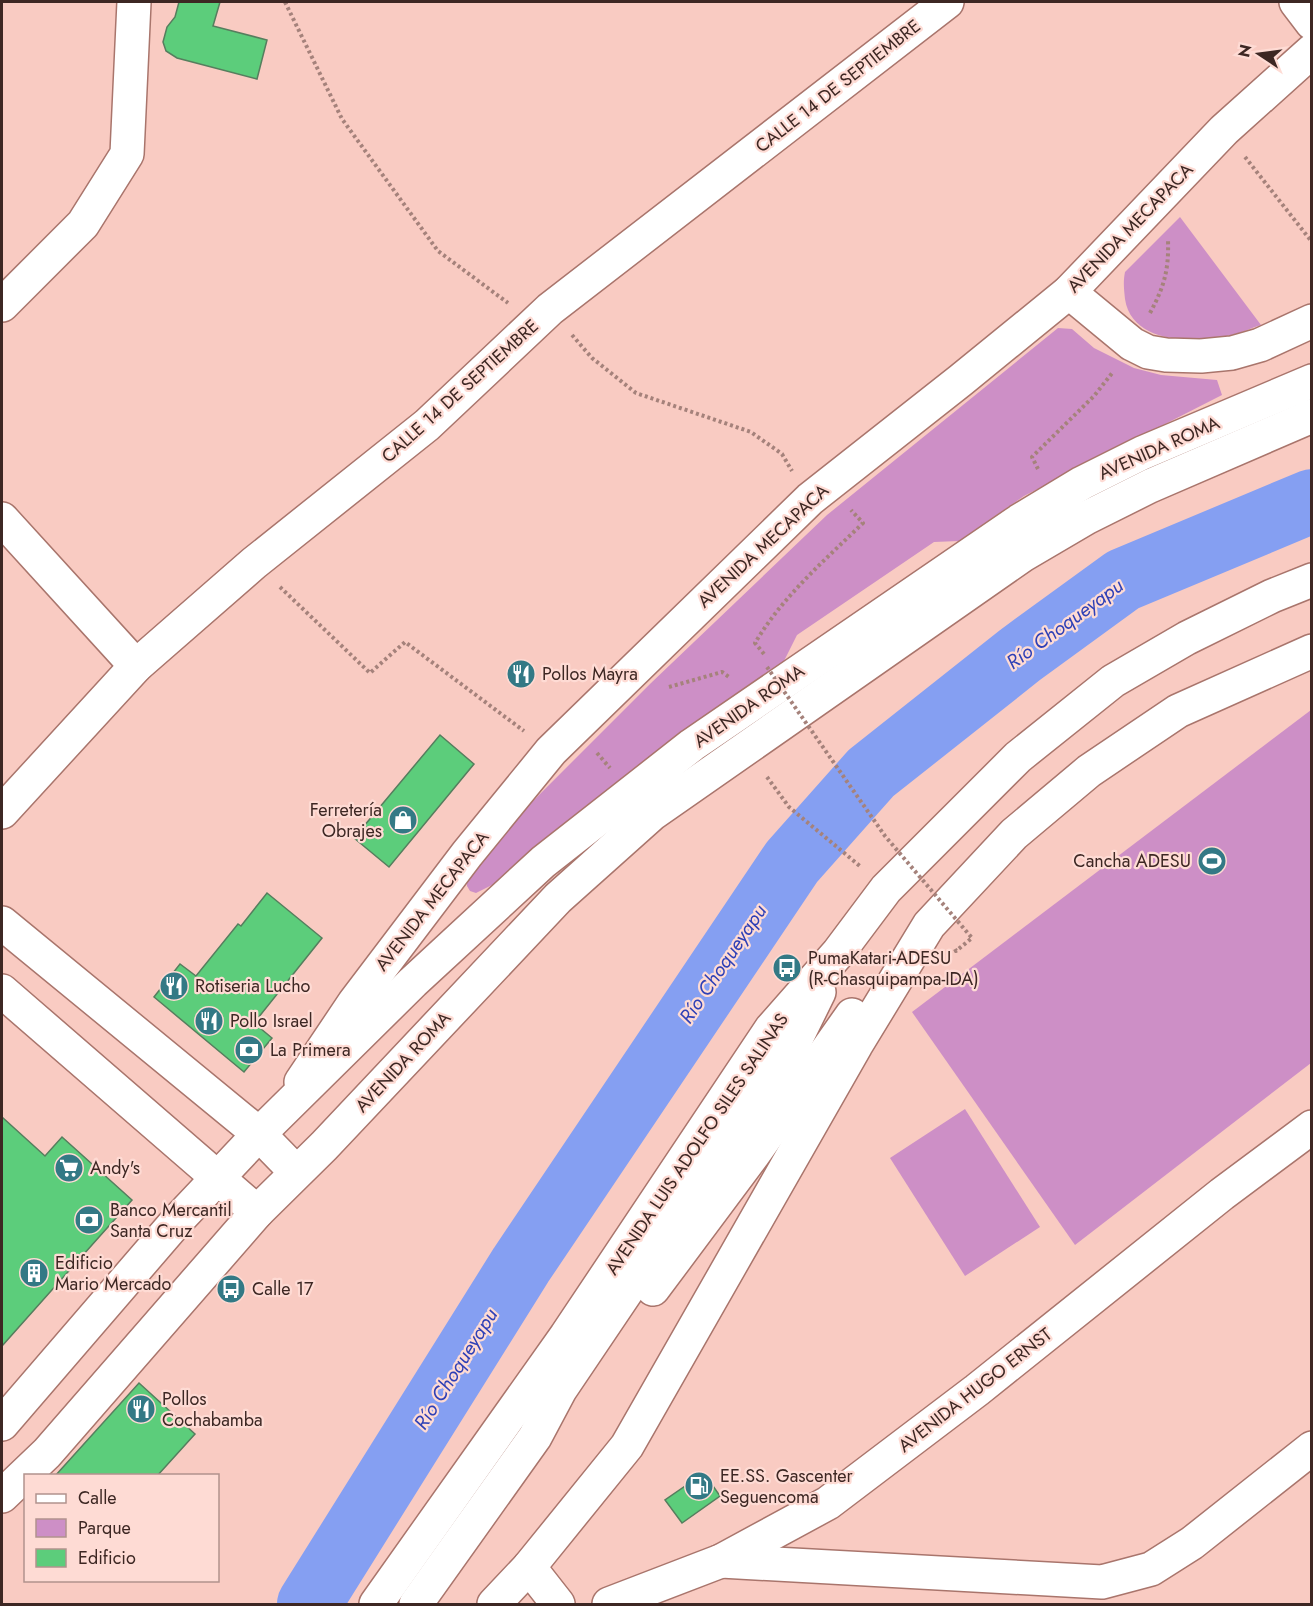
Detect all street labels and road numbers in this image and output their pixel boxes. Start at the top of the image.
street label: CALLE 14 DE SEPTIEMBRE [750,13,926,159]
street label: AVENIDA MECAPACA [1061,157,1199,299]
street label: CALLE 14 DE SEPTIEMBRE [376,313,544,469]
street label: AVENIDA ROMA [1094,410,1224,486]
street label: AVENIDA MECAPACA [691,478,835,614]
street label: AVENIDA ROMA [688,658,810,754]
street label: AVENIDA MECAPACA [369,825,495,977]
street label: AVENIDA ROMA [349,1006,457,1118]
street label: AVENIDA LUIS ADOLFO SILES SALINAS [599,1008,795,1280]
street label: AVENIDA HUGO ERNST [892,1321,1058,1458]

